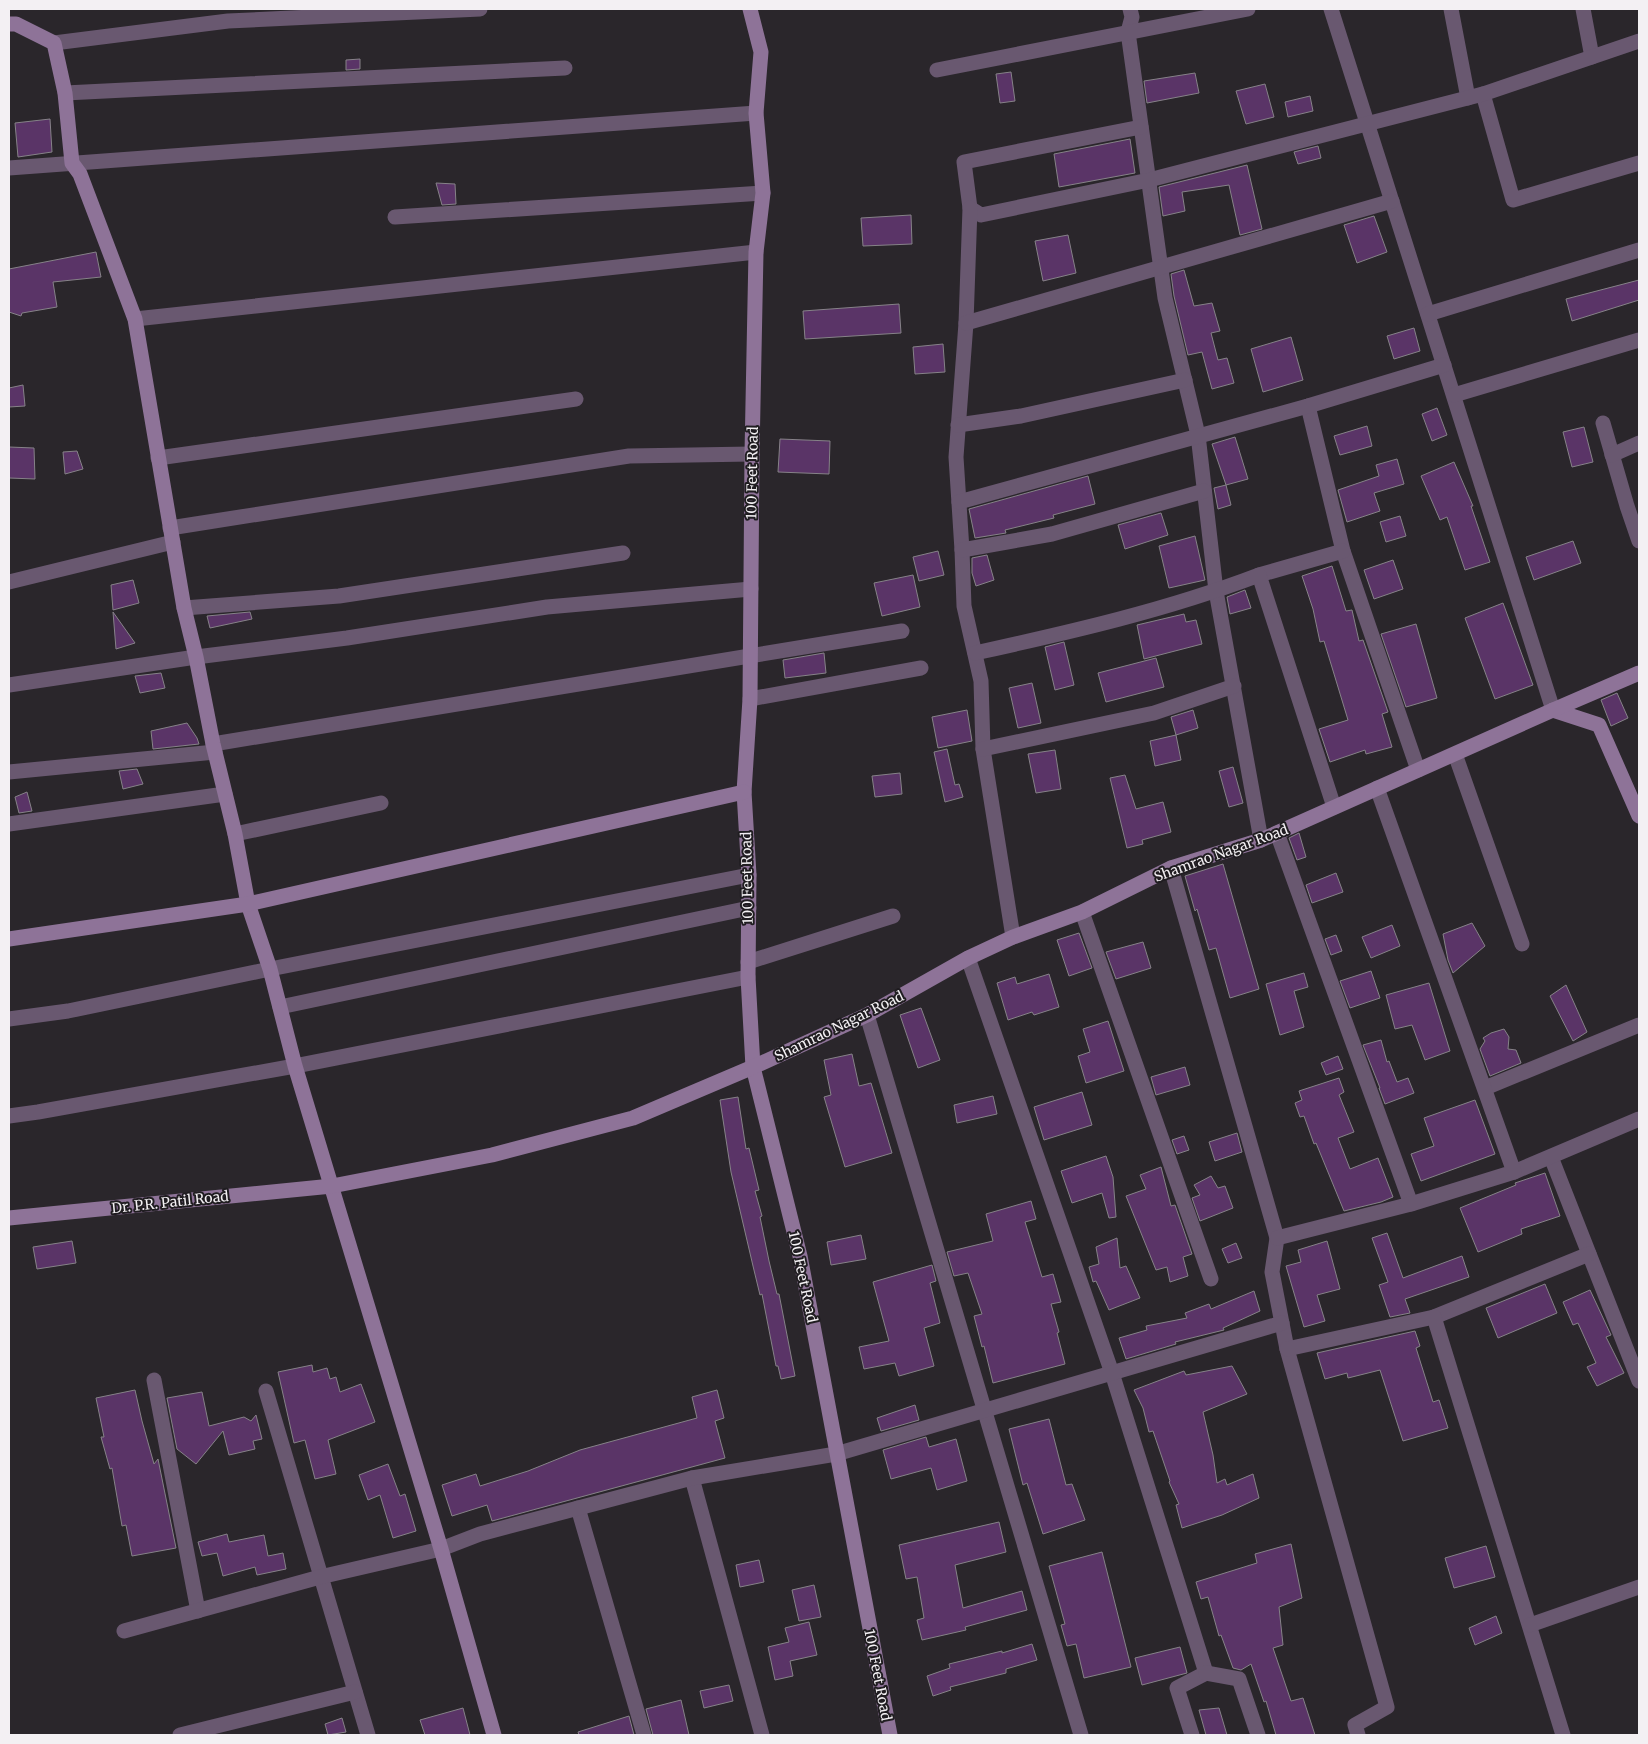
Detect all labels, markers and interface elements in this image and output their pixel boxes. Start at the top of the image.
street label: 100 Feet Road [742,426,762,520]
street label: Shamrao Nagar Road [1151,820,1291,886]
street label: 100 Feet Road [737,831,757,925]
street label: Shamrao Nagar Road [771,987,907,1065]
street label: Dr. P.R. Patil Road [110,1187,230,1217]
street label: 100 Feet Road [785,1230,822,1325]
street label: 100 Feet Road [860,1628,896,1723]

